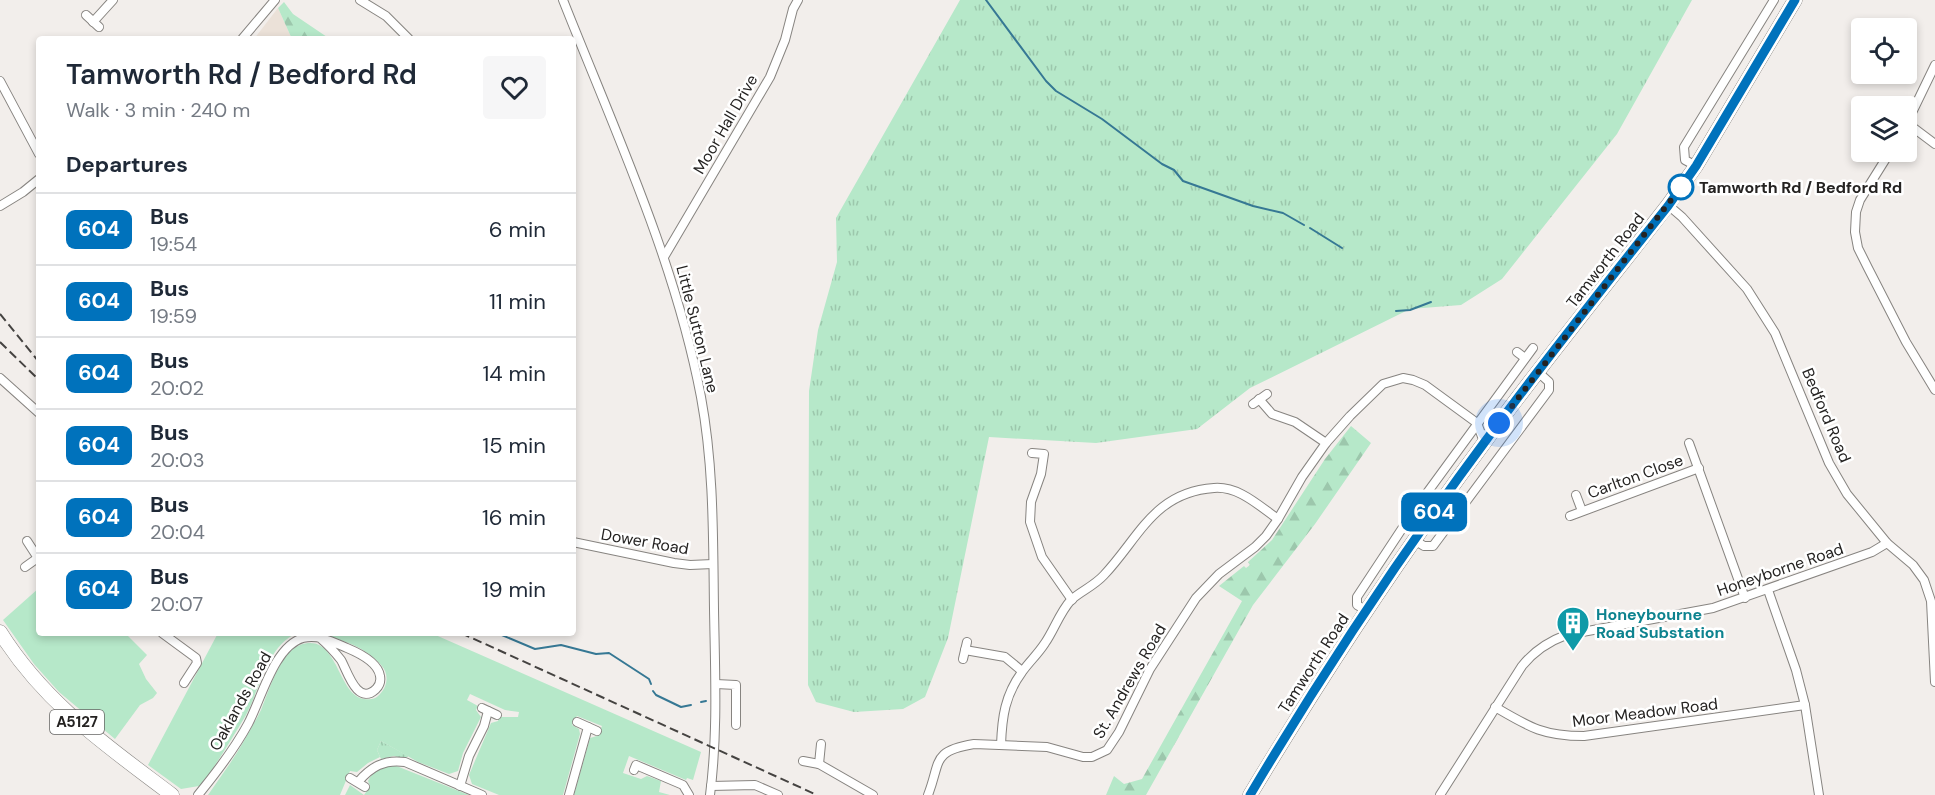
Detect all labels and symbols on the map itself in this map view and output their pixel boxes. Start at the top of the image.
street label: Moor Hall Drive [688,71,762,178]
marker: Tamworth Rd / Bedford Rd [1668,174,1694,200]
place label: Tamworth Rd / Bedford Rd [1699,177,1902,198]
street label: Tamworth Road [1562,209,1649,312]
street label: Little Sutton Lane [671,263,724,395]
street label: Bedford Road [1797,365,1856,466]
your location [1484,408,1514,438]
street label: Carlton Close [1584,449,1686,503]
line badge: 604 [1400,492,1468,532]
street label: Dower Road [599,523,690,560]
street label: Honeyborne Road [1714,538,1846,601]
place label: Honeybourne Road Substation [1596,604,1724,643]
building icon: Honeybourne Road Substation [1555,605,1591,652]
street label: Tamworth Road [1273,609,1354,717]
street label: St. Andrews Road [1088,620,1171,742]
street label: Oaklands Road [205,648,276,755]
street label: Moor Meadow Road [1571,693,1719,732]
road number: A5127 [50,710,104,734]

